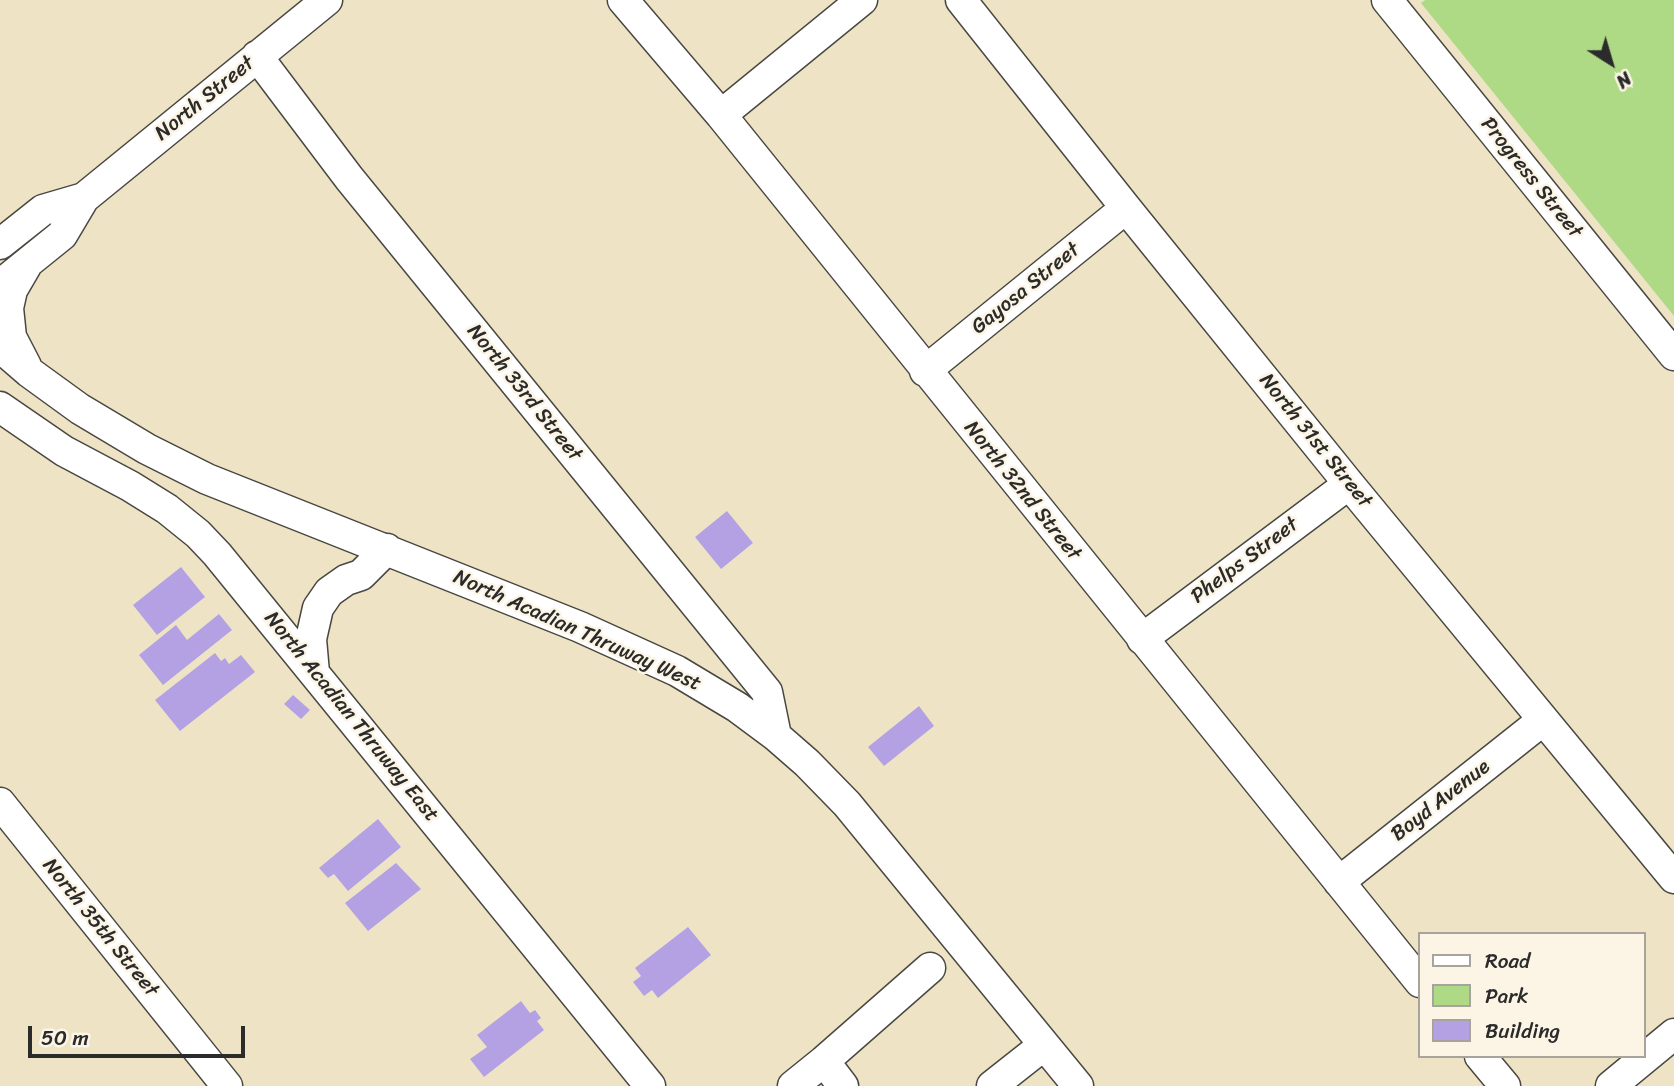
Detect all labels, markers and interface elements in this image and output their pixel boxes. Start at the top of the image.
north arrow [1576,28,1646,98]
street label: North Street [150,51,260,147]
text: N [1609,63,1639,97]
street label: Progress Street [1475,113,1587,243]
street label: Gayosa Street [967,238,1085,340]
street label: North 33rd Street [461,320,587,466]
street label: North 31st Street [1253,369,1377,513]
street label: North 32nd Street [958,416,1086,566]
street label: Phelps Street [1186,512,1304,610]
street label: North Acadian Thruway West [449,565,705,697]
street label: North Acadian Thruway East [258,607,444,827]
street label: Boyd Avenue [1387,755,1495,847]
street label: North 35th Street [37,854,163,1002]
legend [1418,932,1646,1058]
text: Road [1485,942,1530,980]
text: Park [1485,977,1528,1015]
scale bar [32,1012,248,1056]
text: Building [1485,1012,1560,1050]
text: 50 m [41,1019,89,1057]

